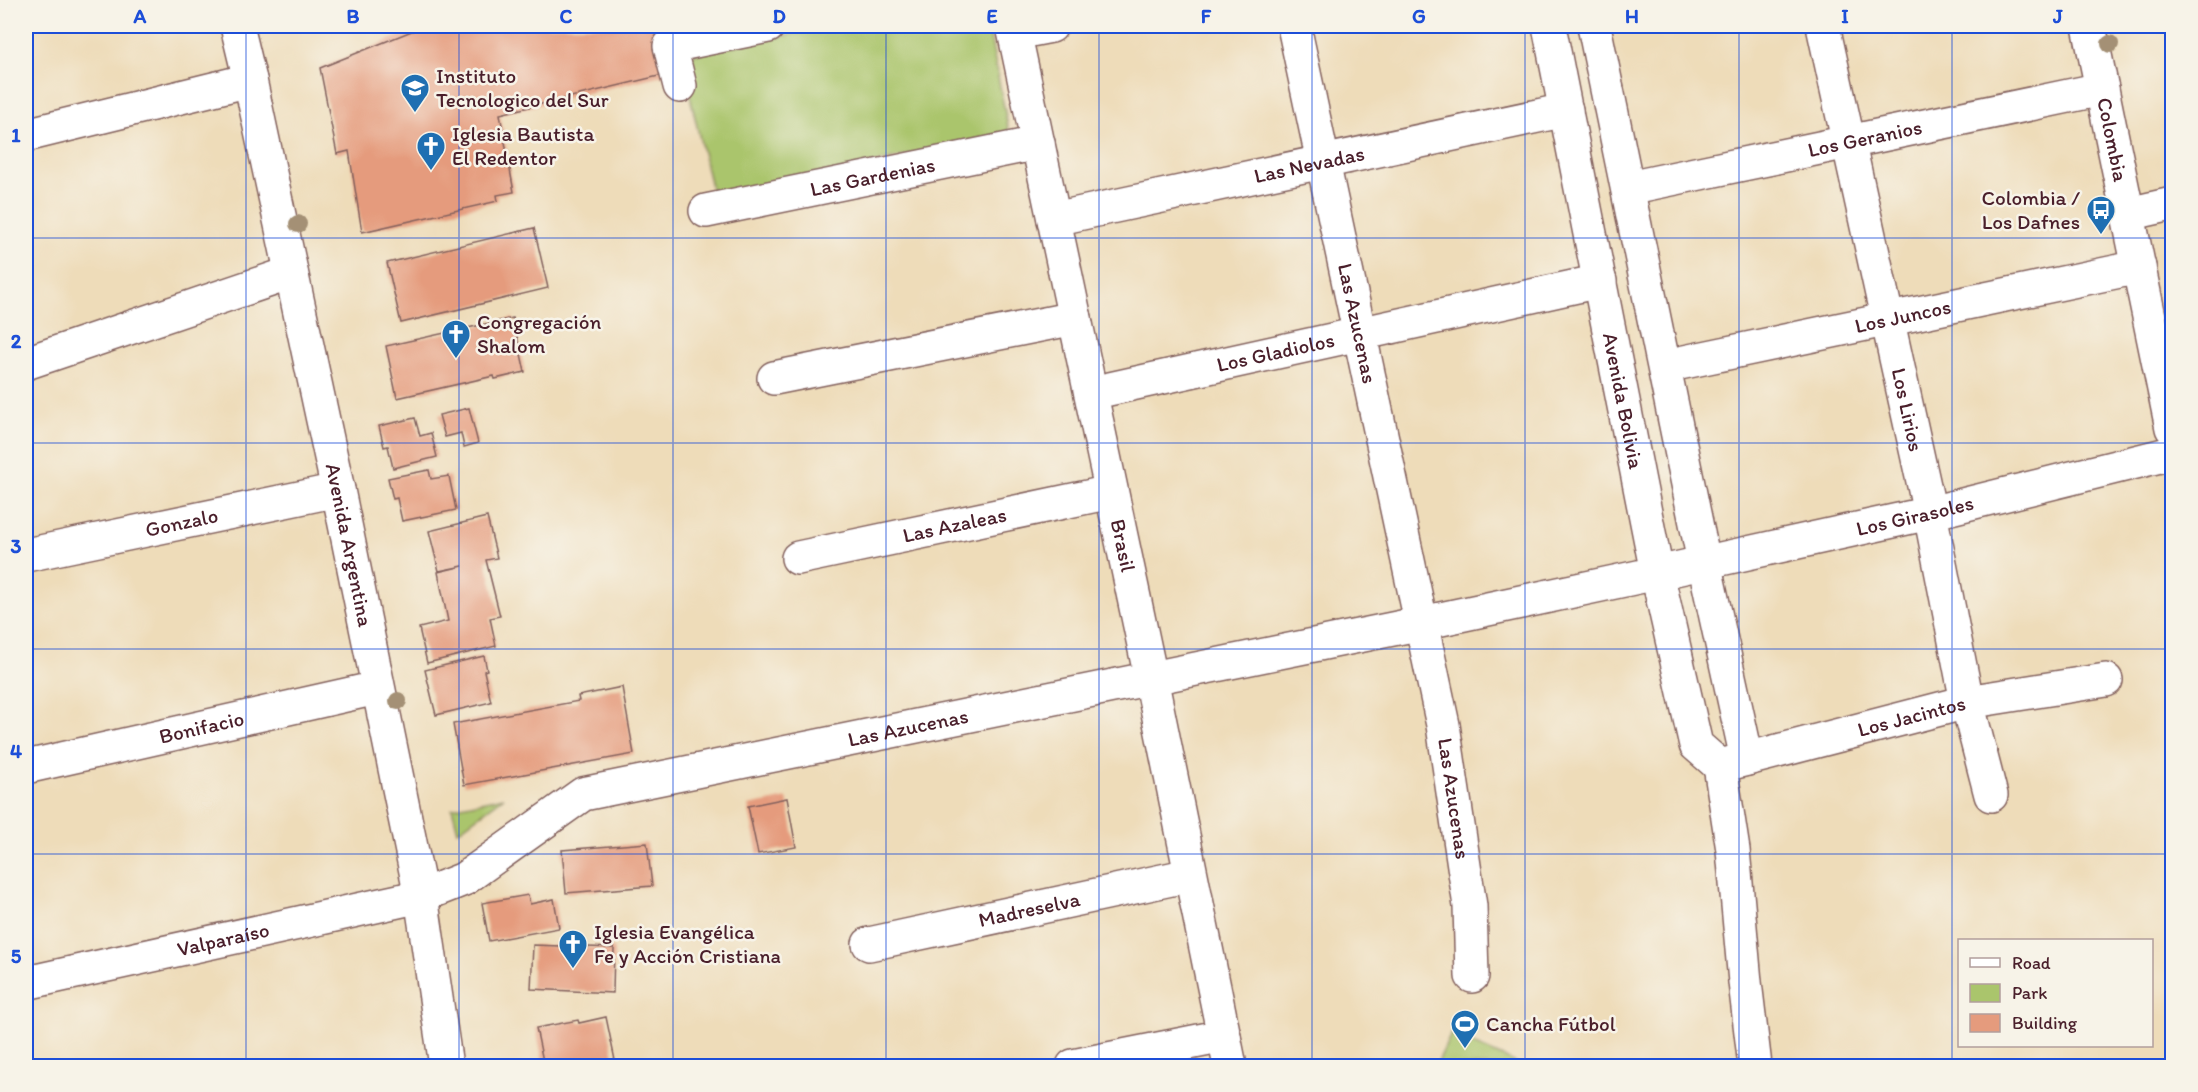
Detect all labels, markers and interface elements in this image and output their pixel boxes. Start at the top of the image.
text: A [133,4,147,28]
text: B [347,4,360,28]
text: C [560,4,573,28]
text: D [772,4,786,28]
text: E [986,4,998,28]
text: F [1201,4,1212,28]
text: G [1412,4,1426,28]
text: H [1625,4,1639,28]
text: I [1841,4,1849,28]
text: J [2052,4,2063,28]
place label: Instituto Tecnologico del Sur [436,63,609,112]
school or university icon: Instituto Tecnologico del Sur [399,72,431,114]
street label: Colombia [2092,95,2134,184]
street label: Los Geranios [1805,114,1924,162]
place label: Iglesia Bautista El Redentor [452,121,594,170]
text: 1 [11,123,21,147]
church icon: Iglesia Bautista El Redentor [415,130,447,172]
street label: Las Nevadas [1252,140,1367,188]
street label: Las Gardenias [808,151,937,201]
place label: Colombia / Los Dafnes [1981,185,2080,234]
bus stop icon: Colombia / Los Dafnes [2085,194,2117,236]
street label: Las Azucenas [1333,261,1383,386]
street label: Los Juncos [1852,294,1953,338]
place label: Congregación Shalom [477,309,601,358]
church icon: Congregación Shalom [440,318,472,360]
street label: Los Gladiolos [1214,327,1337,377]
text: 2 [11,329,22,353]
street label: Avenida Bolivia [1598,330,1649,471]
street label: Los Lirios [1886,366,1929,454]
street label: Avenida Argentina [321,461,379,629]
street label: Los Girasoles [1854,490,1976,541]
street label: Las Azaleas [900,501,1009,548]
street label: Gonzalo [143,502,220,542]
street label: Brasil [1106,517,1141,574]
text: 3 [11,534,22,558]
street label: Los Jacintos [1855,690,1968,742]
street label: Las Azucenas [845,703,970,752]
street label: Bonifacio [157,705,246,749]
street label: Las Azucenas [1433,736,1476,861]
text: 4 [10,739,22,763]
street label: Madreselva [976,886,1082,932]
street label: Valparaíso [175,917,272,961]
place label: Iglesia Evangélica Fe y Acción Cristiana [594,919,781,968]
church icon: Iglesia Evangélica Fe y Acción Cristiana [557,928,589,970]
legend [1958,939,2153,1047]
text: 5 [11,944,22,968]
text: Road [2012,952,2051,974]
text: Park [2012,982,2047,1004]
sports icon: Cancha Fútbol [1449,1008,1481,1050]
place label: Cancha Fútbol [1486,1011,1616,1036]
text: Building [2012,1012,2078,1034]

